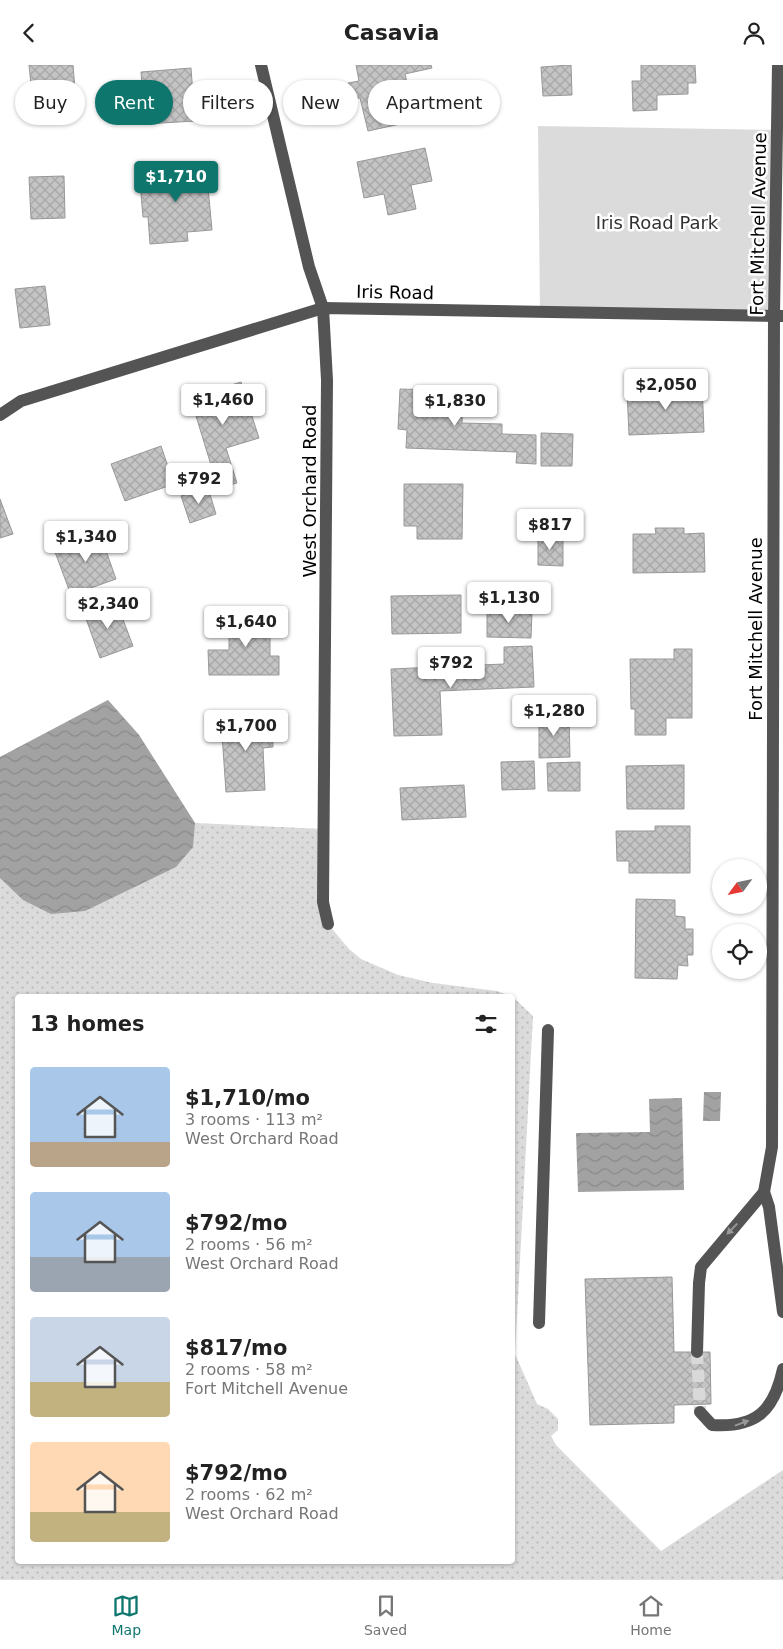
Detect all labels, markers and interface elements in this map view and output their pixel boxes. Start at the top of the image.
icon: back [15,19,43,47]
icon: person [740,19,768,47]
text: Casavia [344,20,439,45]
chip: Buy [15,80,85,125]
chip: Rent [95,80,173,125]
chip: Filters [183,80,273,125]
chip: New [283,80,358,125]
chip: Apartment [368,80,500,125]
street label: Fort Mitchell Avenue [746,132,770,316]
pin: $1,710 [135,161,217,203]
text: $1,710 [145,167,207,186]
park label: Iris Road Park [596,212,719,233]
street label: Iris Road [356,281,434,303]
pin: $2,050 [625,369,707,411]
text: $2,050 [635,375,697,394]
pin: $1,460 [182,383,264,426]
pin: $1,830 [414,385,496,427]
text: $1,460 [192,390,254,409]
text: $1,830 [424,391,486,410]
street label: West Orchard Road [299,405,320,577]
pin: $792 [169,463,229,505]
text: $792 [177,469,221,488]
pin: $817 [520,509,580,551]
text: $817 [528,515,572,534]
pin: $1,340 [45,521,127,563]
text: $1,340 [55,527,117,546]
street label: Fort Mitchell Avenue [745,537,766,721]
pin: $1,130 [468,581,550,624]
pin: $2,340 [67,587,149,630]
text: $1,130 [478,588,540,607]
text: $2,340 [77,594,139,613]
pin: $1,640 [205,605,287,648]
text: $1,640 [215,612,277,631]
pin: $792 [421,647,481,689]
text: $792 [429,653,473,672]
pin: $1,280 [513,695,595,737]
text: $1,280 [523,701,585,720]
pin: $1,700 [205,709,287,752]
text: $1,700 [215,716,277,735]
north arrow [712,859,768,914]
map controls [712,859,767,979]
button: locate [712,924,767,979]
icon: filters [472,1010,500,1038]
text: 13 homes [30,1012,145,1036]
text: $1,710/mo [185,1086,310,1110]
icon: home [70,1087,130,1147]
text: 3 rooms · 113 m² [185,1110,323,1129]
text: West Orchard Road [185,1129,339,1148]
text: $792/mo [185,1211,287,1235]
icon: home [70,1212,130,1272]
one-way arrow [726,1223,738,1235]
text: 2 rooms · 56 m² [185,1235,313,1254]
text: West Orchard Road [185,1254,339,1273]
text: $817/mo [185,1336,287,1360]
icon: home [70,1337,130,1397]
text: 2 rooms · 58 m² [185,1360,313,1379]
text: Fort Mitchell Avenue [185,1379,348,1398]
one-way arrow [735,1419,750,1427]
text: $792/mo [185,1461,287,1485]
icon: home [70,1462,130,1522]
text: 2 rooms · 62 m² [185,1485,313,1504]
text: West Orchard Road [185,1504,339,1523]
tab: Map [111,1592,141,1638]
tab: Saved [364,1592,407,1638]
tab: Home [630,1592,672,1638]

